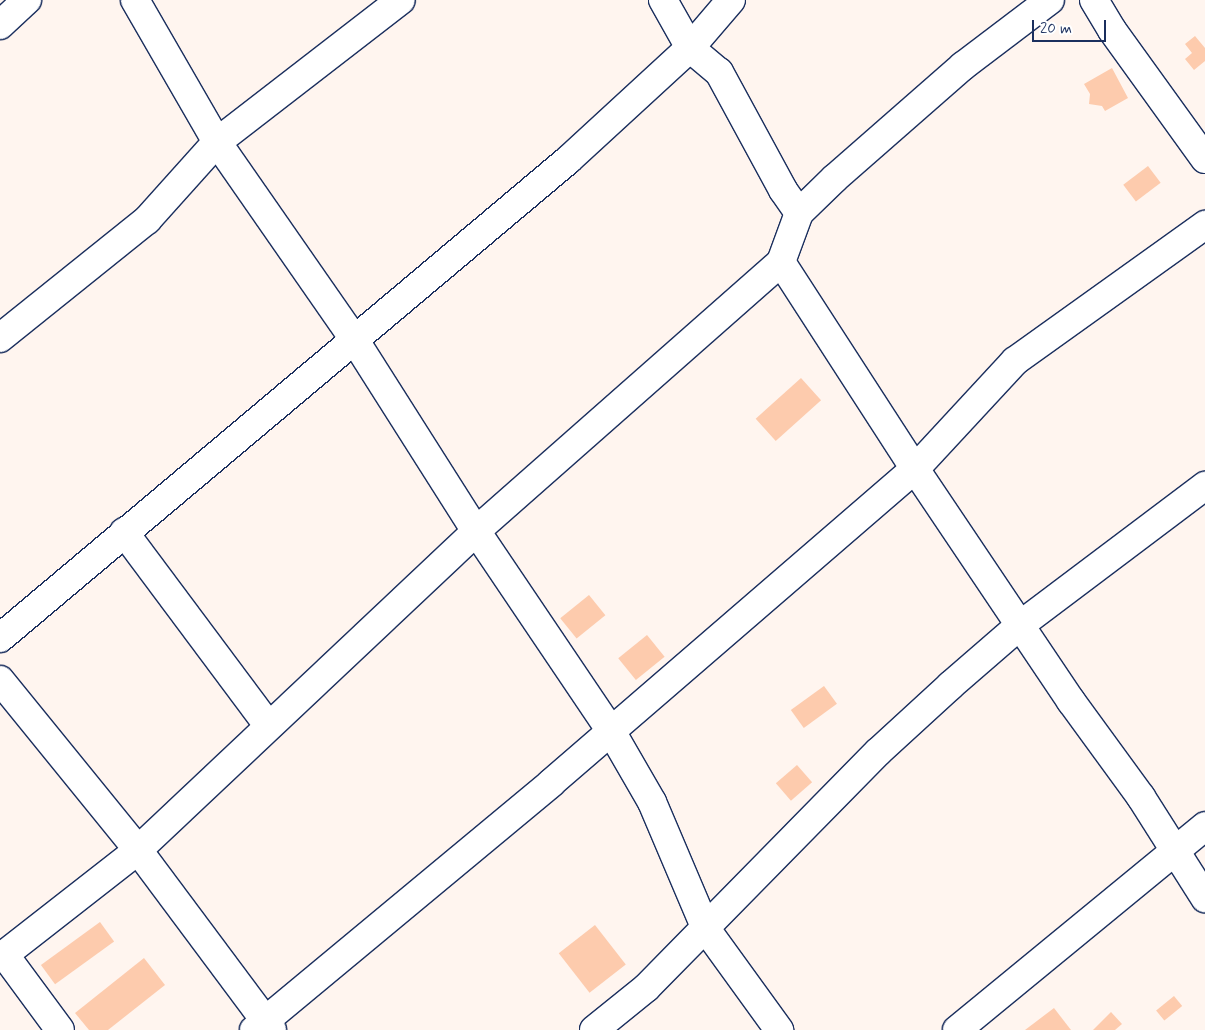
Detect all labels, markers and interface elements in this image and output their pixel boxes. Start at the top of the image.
scale bar [1035,10,1109,42]
text: 20 m [1040,19,1072,39]

